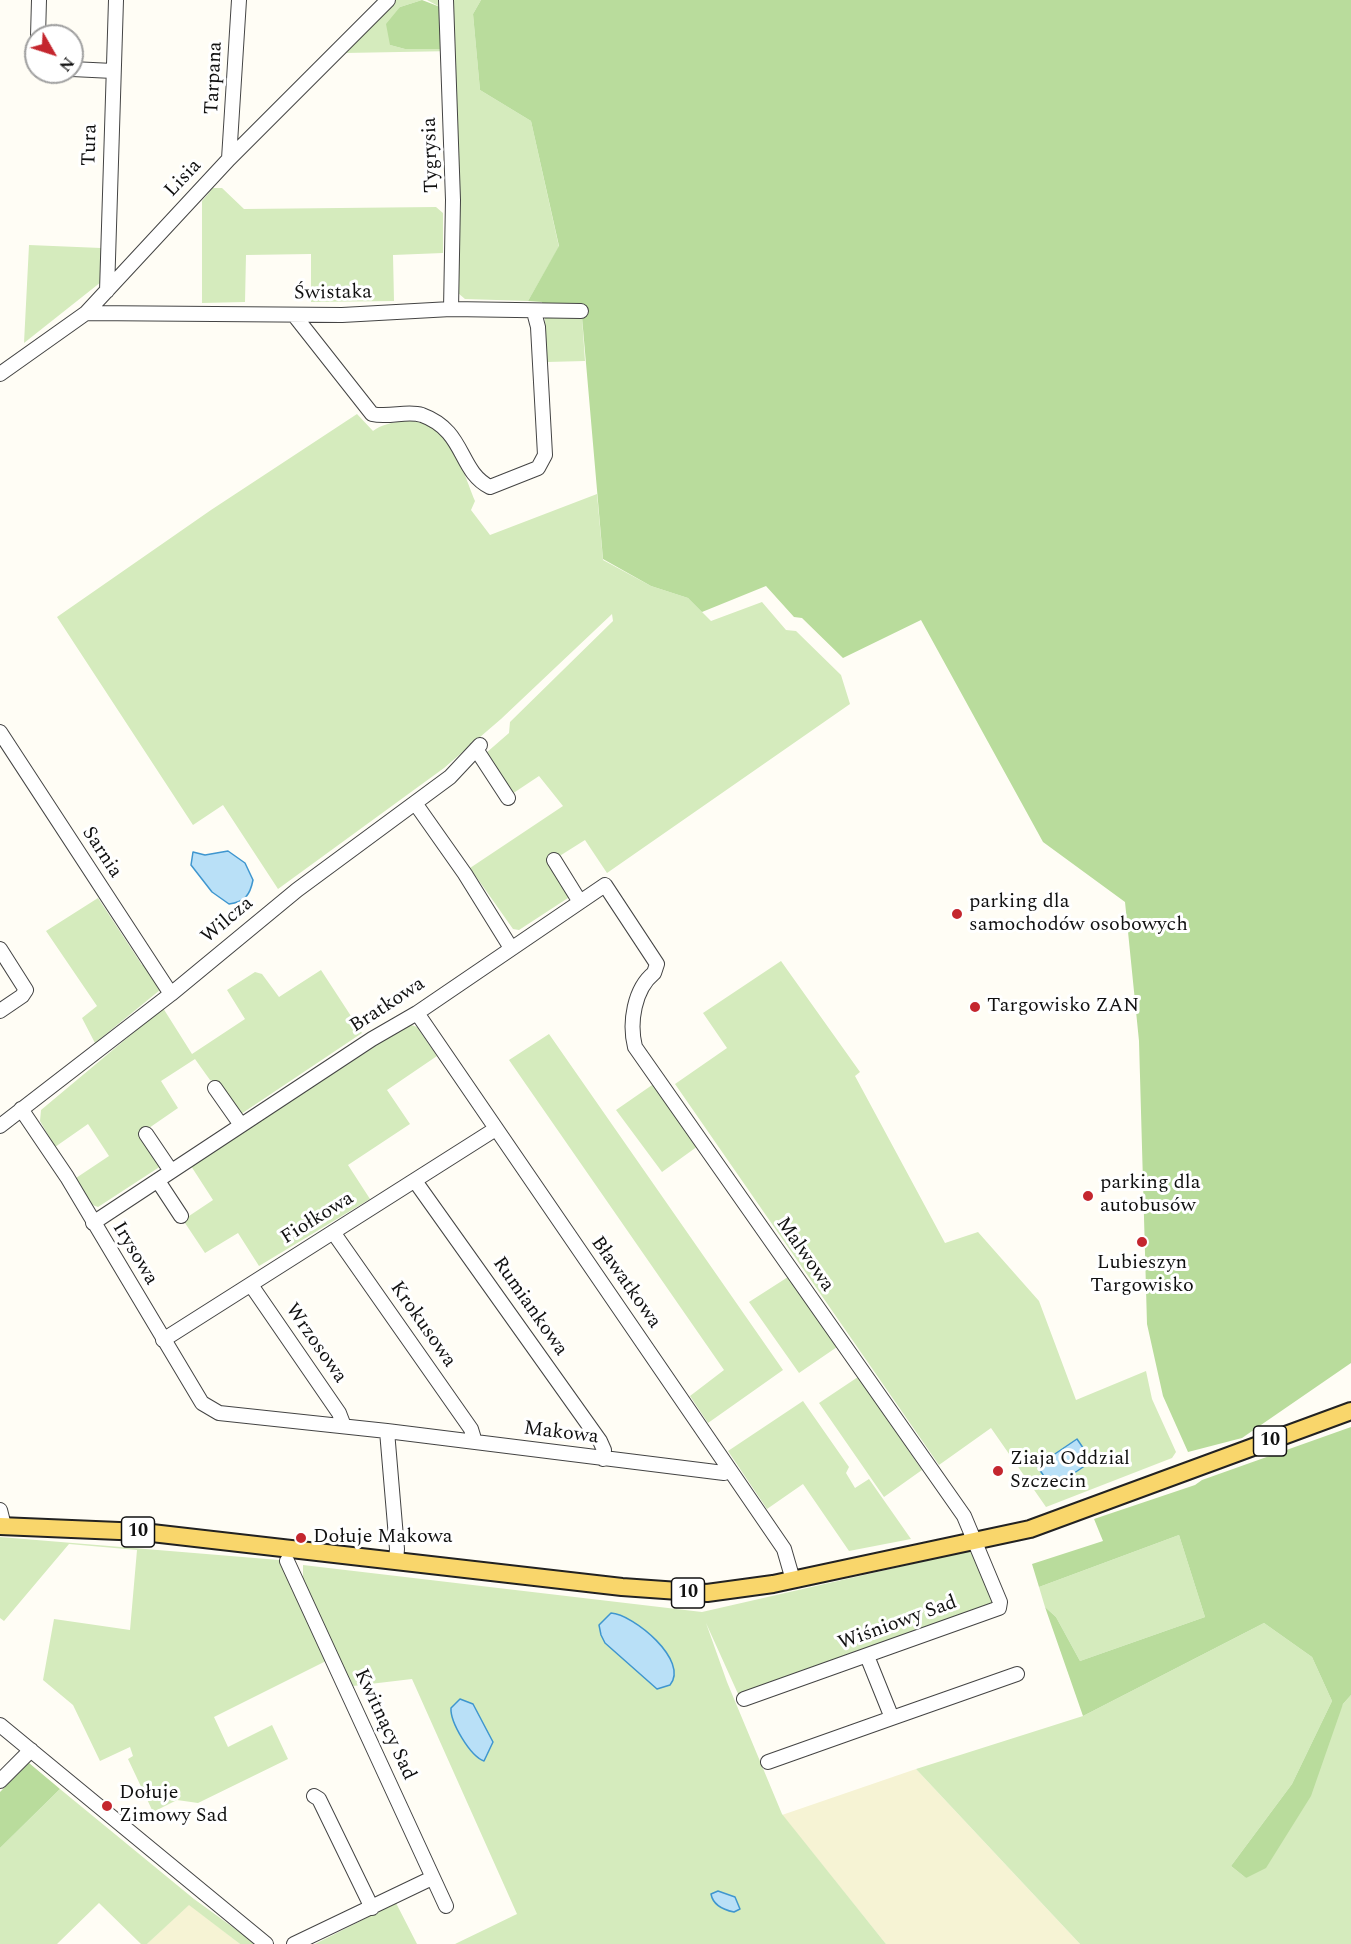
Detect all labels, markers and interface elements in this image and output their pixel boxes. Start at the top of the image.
north arrow [24,24,84,84]
street label: Tarpana [201,41,229,115]
text: N [53,51,80,77]
street label: Tygrysia [419,117,445,193]
street label: Tura [78,123,104,167]
street label: Lisia [160,155,208,203]
street label: Świstaka [294,281,372,307]
street label: Sarnia [76,823,126,883]
place label: parking dla samochodów osobowych [969,891,1188,938]
street label: Wilcza [197,892,259,950]
marker: parking dla samochodów osobowych [950,907,964,921]
street label: Bratkowa [346,973,430,1039]
place label: Targowisko ZAN [987,995,1139,1019]
marker: Targowisko ZAN [968,1000,982,1014]
place label: parking dla autobusów [1100,1172,1200,1219]
street label: Fiołkowa [277,1187,359,1251]
marker: parking dla autobusów [1081,1189,1095,1203]
street label: Malwowa [770,1213,838,1297]
street label: Irysowa [106,1218,162,1290]
street label: Bławatkowa [585,1232,665,1334]
marker: Lubieszyn Targowisko [1135,1235,1149,1249]
place label: Lubieszyn Targowisko [1090,1252,1194,1299]
street label: Rumiankowa [486,1253,572,1361]
street label: Krokusowa [384,1277,460,1373]
street label: Wrzosowa [279,1299,351,1389]
street label: Makowa [522,1418,600,1450]
road number: 10 [1254,1426,1286,1456]
place label: Ziaja Oddzial Szczecin [1010,1448,1130,1495]
marker: Ziaja Oddzial Szczecin [991,1464,1005,1478]
road number: 10 [122,1517,154,1547]
place label: Dołuje Makowa [313,1526,453,1550]
marker: Dołuje Makowa [294,1531,308,1545]
road number: 10 [672,1578,704,1608]
street label: Wiśniowy Sad [835,1591,961,1657]
street label: Kwitnący Sad [348,1666,420,1784]
place label: Dołuje Zimowy Sad [119,1782,228,1829]
marker: Dołuje Zimowy Sad [100,1799,114,1813]

